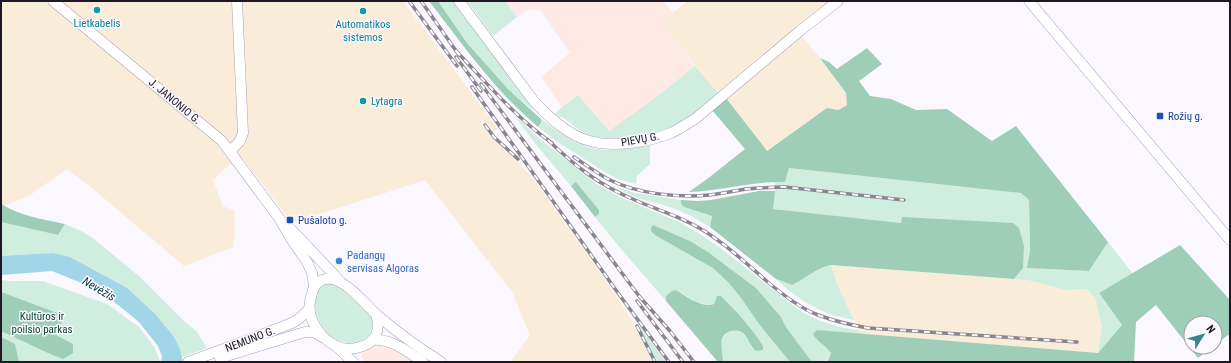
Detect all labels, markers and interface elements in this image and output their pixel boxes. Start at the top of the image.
marker: Lietkabelis [92,5,102,15]
marker: Automatikos sistemos [358,6,368,16]
place label: Lietkabelis [73,17,121,30]
place label: Automatikos sistemos [335,18,391,44]
street label: J. JANONIO G. [146,76,203,127]
place label: Lytagra [371,95,402,108]
marker: Lytagra [358,96,368,106]
place label: Rožių g. [1168,110,1203,123]
marker: Rožių g. [1155,111,1165,121]
street label: PIEVŲ G. [620,130,660,149]
place label: Pušaloto g. [298,214,347,227]
marker: Pušaloto g. [285,215,295,225]
place label: Padangų servisas Algoras [347,249,419,275]
marker: Padangų servisas Algoras [334,256,344,266]
water label: Nevėžis [80,274,118,304]
park label: Kultūros ir poilsio parkas [12,310,72,336]
north arrow [1183,315,1223,355]
text: N [1203,323,1218,336]
street label: NEMUNO G. [224,324,277,355]

